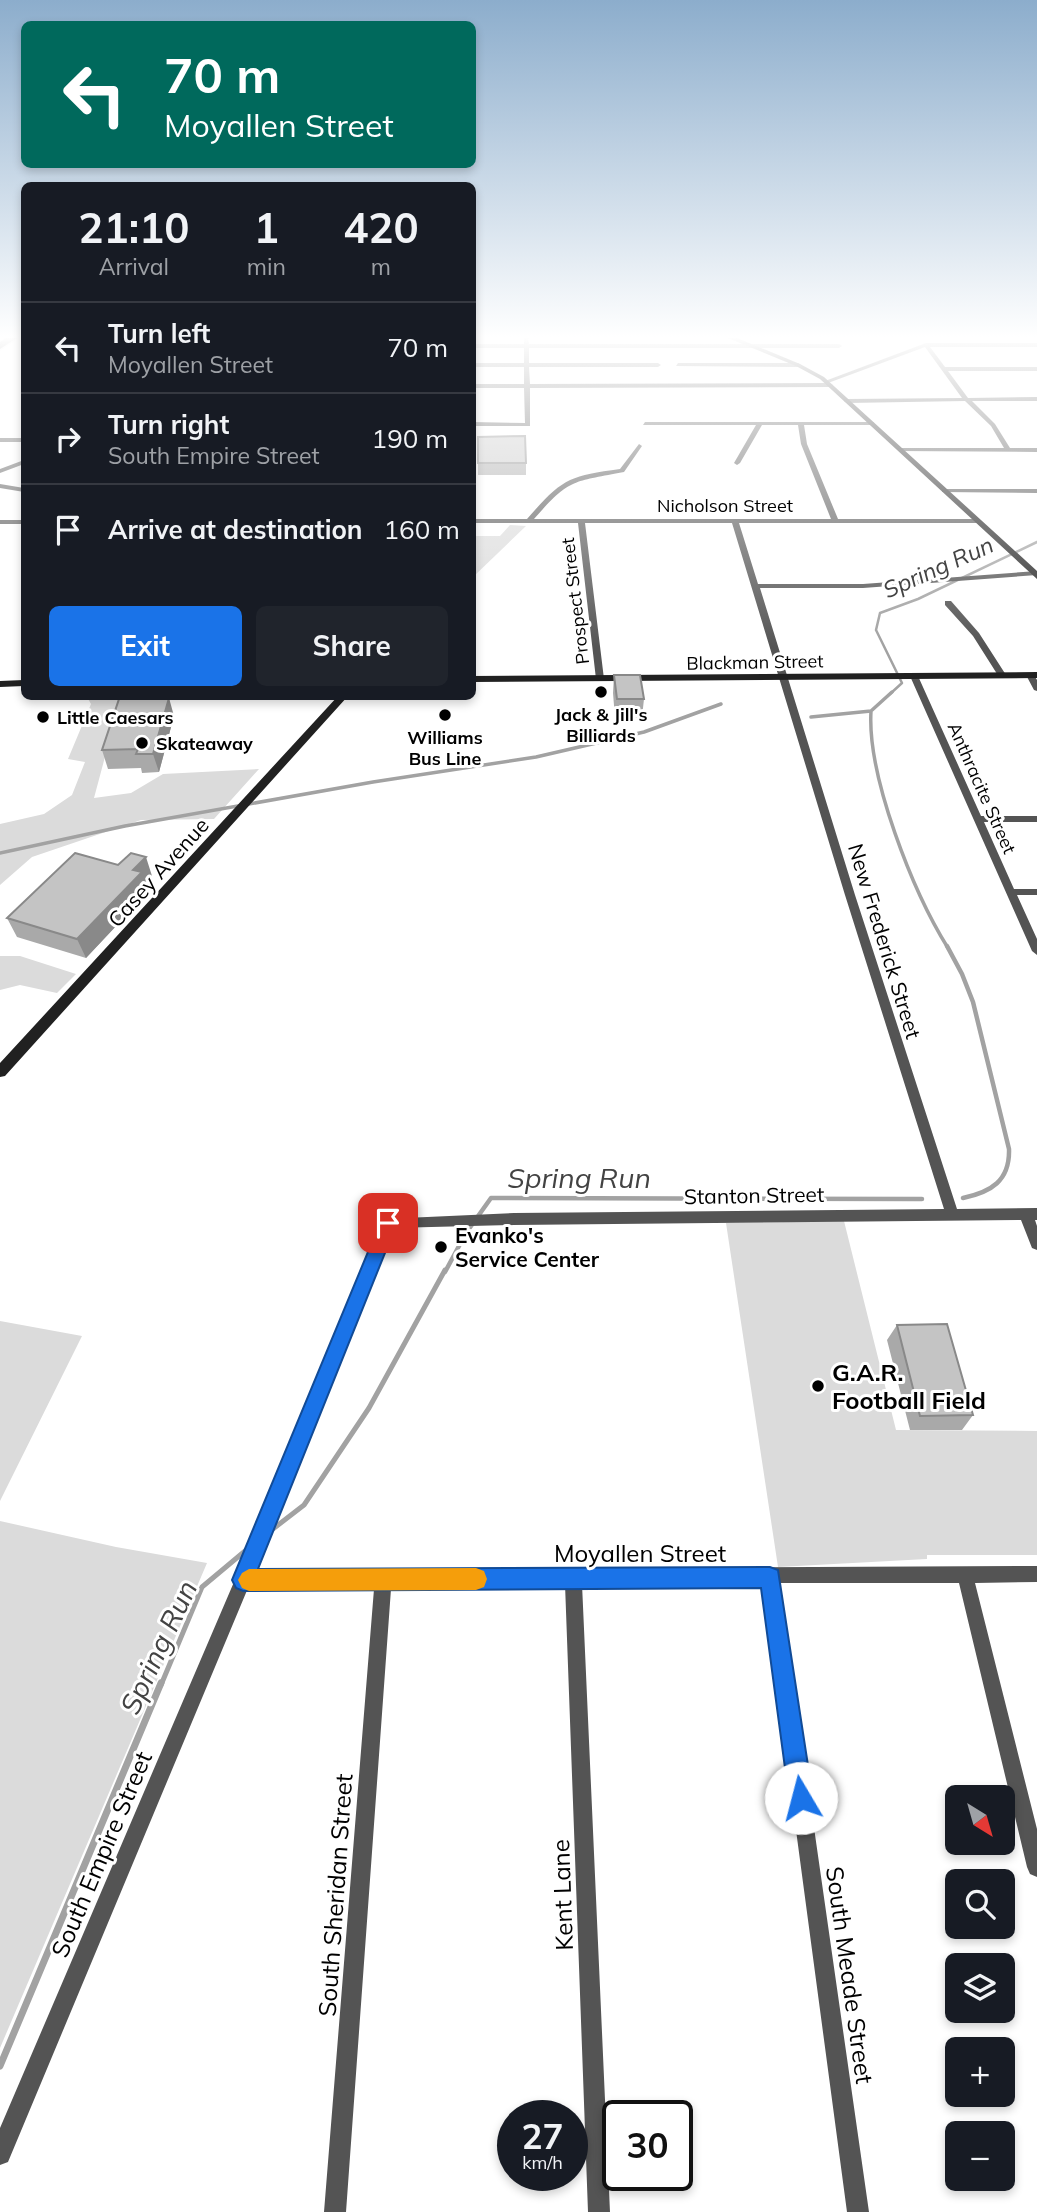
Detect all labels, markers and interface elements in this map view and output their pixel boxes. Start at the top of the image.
text: 70 m [164,44,280,105]
icon: left [49,49,140,140]
text: Moyallen Street [164,105,394,145]
text: 21:10 [78,201,189,254]
text: 1 [254,201,279,254]
text: 420 [343,201,419,254]
text: Arrival [99,252,169,281]
text: min [247,252,286,281]
text: m [371,252,391,281]
text: Turn left [108,317,210,350]
icon: left [49,329,87,367]
text: 70 m [387,331,448,364]
text: Moyallen Street [108,350,273,379]
text: Turn right [108,408,229,441]
icon: right [49,420,87,458]
text: 190 m [372,422,448,455]
text: South Empire Street [108,441,320,470]
street label: Nicholson Street [657,494,793,517]
icon: arrive [49,511,87,549]
text: Arrive at destination [108,513,363,546]
text: 160 m [384,513,460,546]
water label: Spring Run [878,530,998,604]
street label: Prospect Street [556,536,594,666]
button: Exit [49,606,242,686]
button: Share [256,606,448,686]
street label: Blackman Street [686,649,824,675]
marker: Jack & Jill's Billiards [593,684,609,700]
place label: Jack & Jill's Billiards [555,703,647,747]
place label: Little Caesars [57,706,174,729]
marker: Williams Bus Line [437,707,453,723]
marker: Little Caesars [35,709,51,725]
street label: Anthracite Street [943,719,1021,857]
place label: Williams Bus Line [407,726,483,770]
place label: Skateaway [156,732,253,755]
marker: Skateaway [134,735,150,751]
street label: Casey Avenue [102,812,214,932]
street label: New Frederick Street [843,840,927,1042]
water label: Spring Run [507,1160,651,1195]
street label: Stanton Street [684,1181,824,1209]
pin [358,1193,418,1253]
icon: arrive [369,1204,407,1242]
place label: Evanko's Service Center [455,1222,600,1272]
marker: Evanko's Service Center [433,1239,449,1255]
place label: G.A.R. Football Field [832,1357,986,1415]
marker: G.A.R. Football Field [810,1378,826,1394]
street label: Moyallen Street [554,1538,726,1568]
water label: Spring Run [112,1575,204,1719]
street label: South Empire Street [44,1747,158,1961]
position arrow [764,1761,838,1835]
street label: South Sheridan Street [312,1773,358,2017]
north arrow [945,1785,1015,1855]
map controls [945,1785,1015,2191]
street label: Kent Lane [545,1839,579,1951]
street label: South Meade Street [820,1864,880,2086]
button: search [945,1869,1015,1939]
button: layers [945,1953,1015,2023]
button: + [945,2037,1015,2107]
speed limit sign: 30 [602,2100,693,2191]
text: 27 [521,2114,564,2158]
button: − [945,2121,1015,2191]
text: km/h [522,2151,563,2174]

